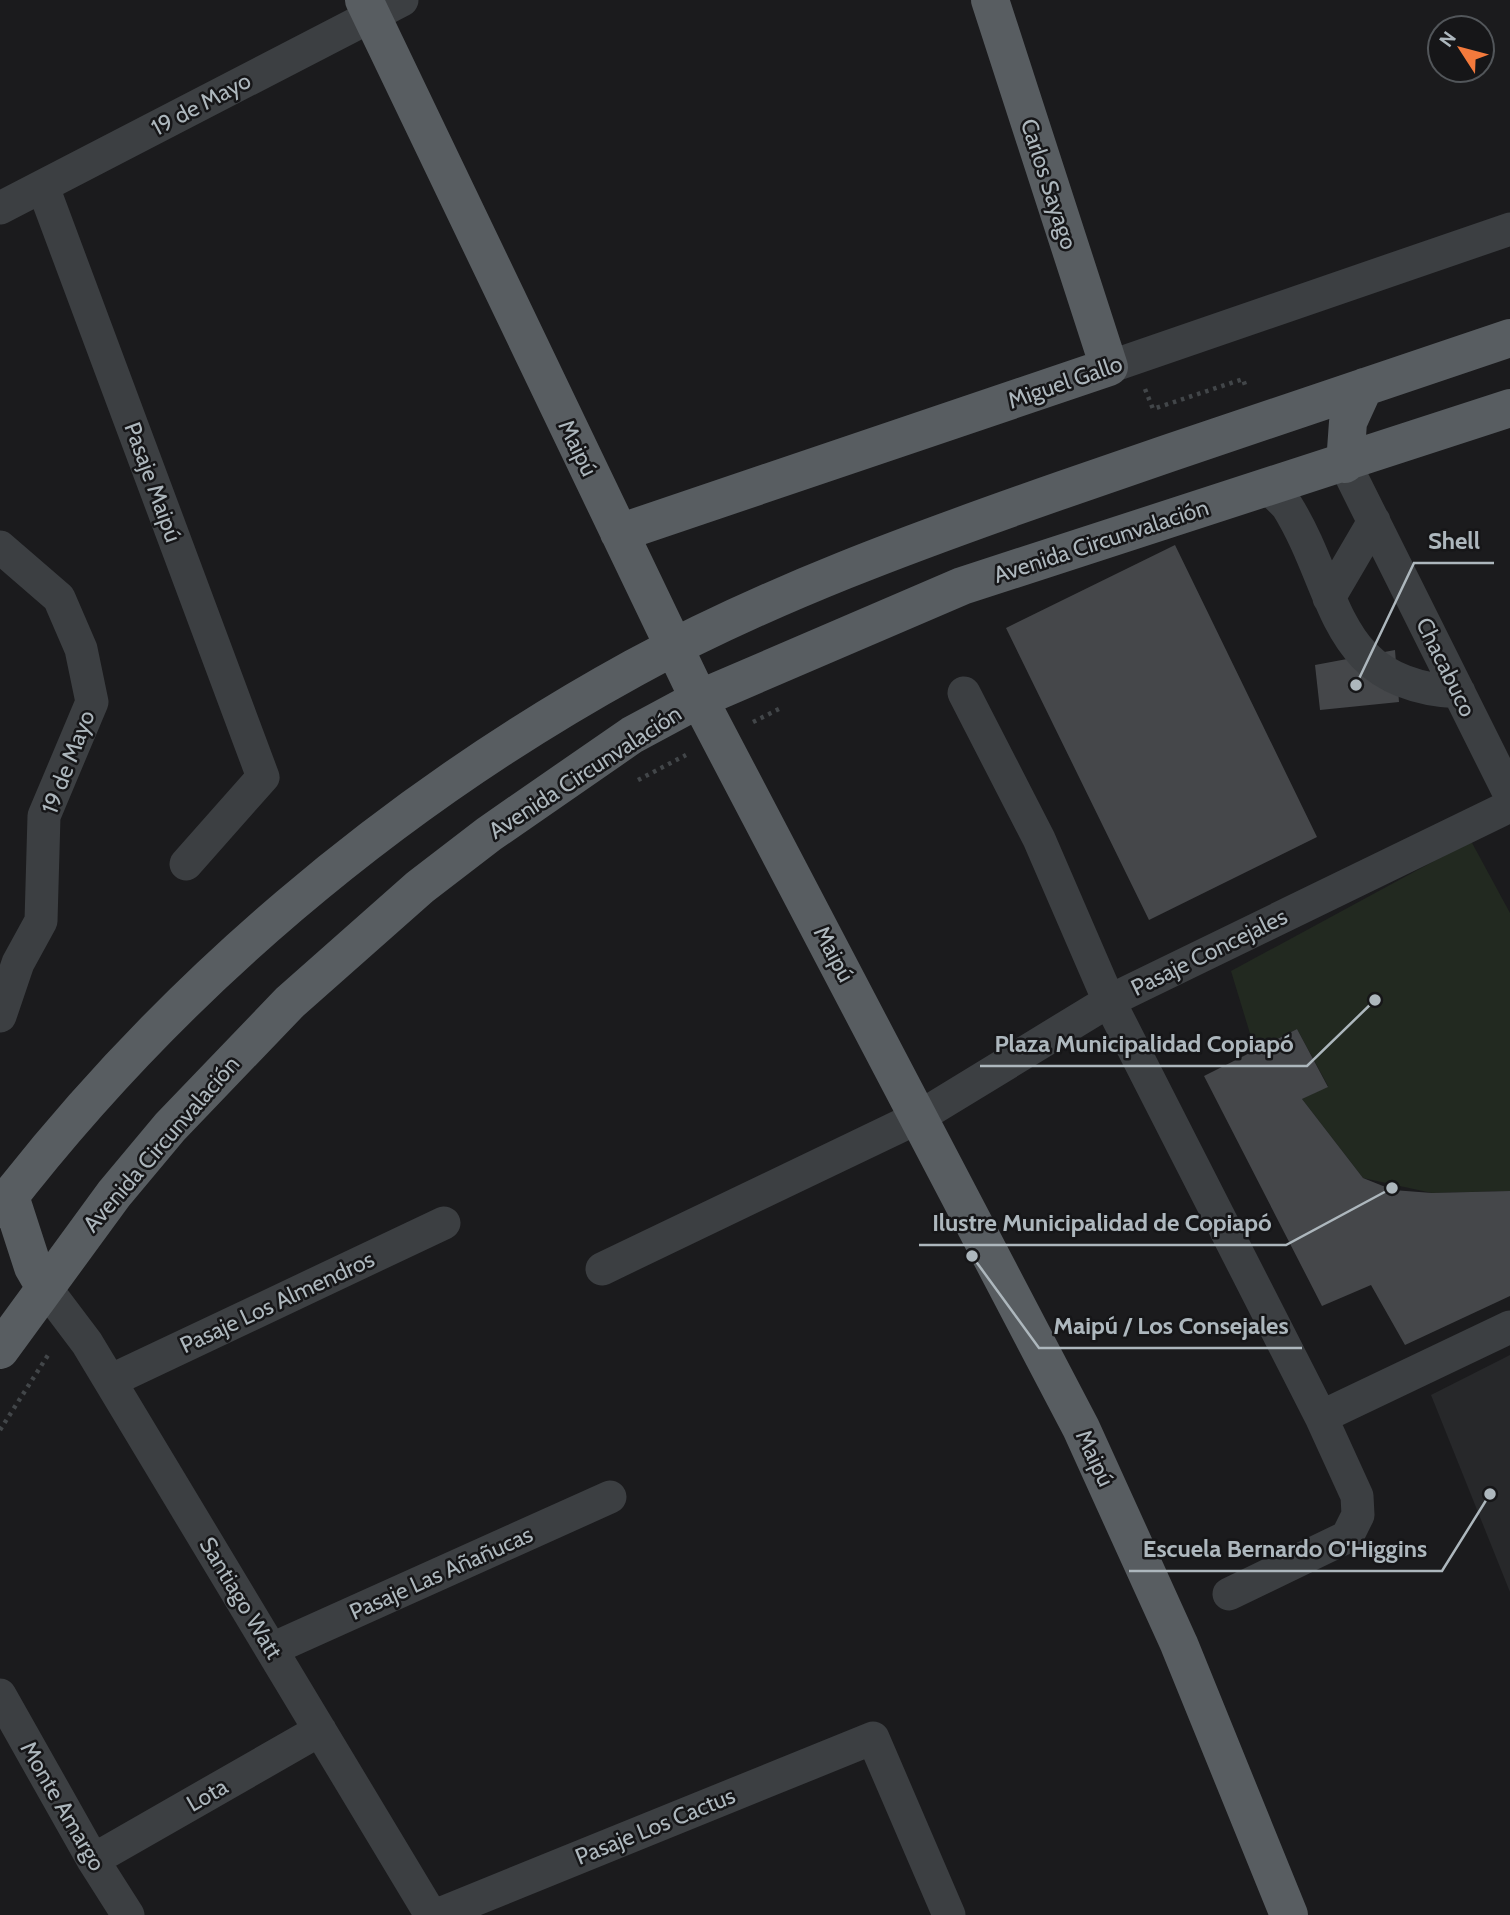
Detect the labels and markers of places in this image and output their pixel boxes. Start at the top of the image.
callout: Shell [1414,518,1494,563]
callout: Plaza Municipalidad Copiapó [980,1021,1307,1066]
callout: Ilustre Municipalidad de Copiapó [919,1200,1286,1245]
callout: Maipú / Los Consejales [1039,1303,1302,1348]
callout: Escuela Bernardo O'Higgins [1129,1526,1442,1571]

